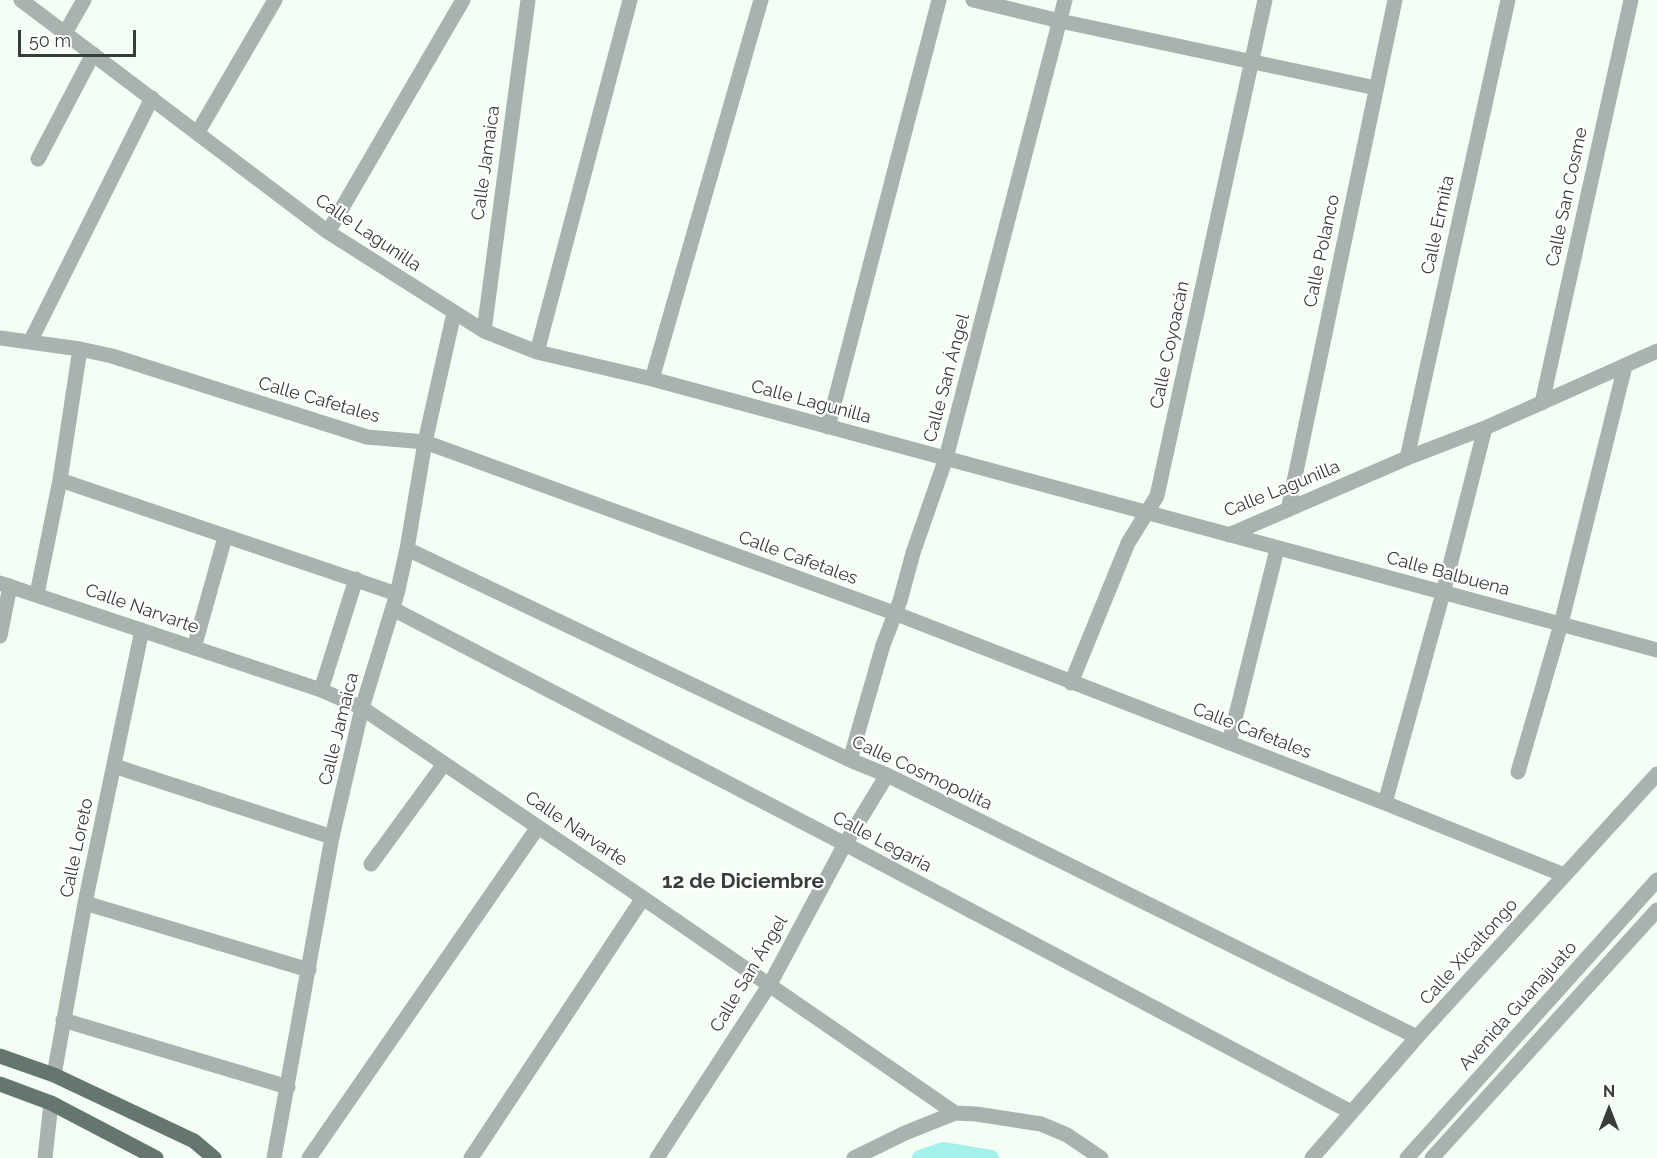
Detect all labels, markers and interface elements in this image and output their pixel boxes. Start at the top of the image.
scale bar [21,18,140,56]
text: 50 m [29,30,71,51]
street label: Calle Jamaica [467,104,505,222]
street label: Calle San Cosme [1542,125,1592,269]
street label: Calle Ermita [1417,174,1459,276]
street label: Calle Lagunilla [311,190,425,276]
street label: Calle Polanco [1300,193,1344,309]
street label: Calle Coyoacán [1146,279,1194,411]
street label: Calle San Ángel [919,311,975,445]
street label: Calle Cafetales [256,372,382,428]
street label: Calle Lagunilla [749,376,873,428]
street label: Calle Lagunilla [1221,456,1343,522]
street label: Calle Cafetales [735,526,861,590]
street label: Calle Balbuena [1384,547,1512,601]
street label: Calle Narvarte [82,579,202,639]
street label: Calle Jamaica [315,670,363,788]
street label: Calle Cafetales [1190,698,1314,764]
street label: Calle Cosmopolita [848,731,996,815]
street label: Calle Narvarte [521,787,631,871]
street label: Calle Loreto [56,796,98,900]
street label: Calle Legaria [829,807,935,877]
district label: 12 de Diciembre [662,869,824,895]
street label: Calle Xicaltongo [1416,894,1522,1010]
street label: Calle San Ángel [706,912,792,1036]
street label: Avenida Guanajuato [1454,937,1582,1075]
north arrow [1579,1080,1639,1140]
text: N [1603,1082,1615,1101]

